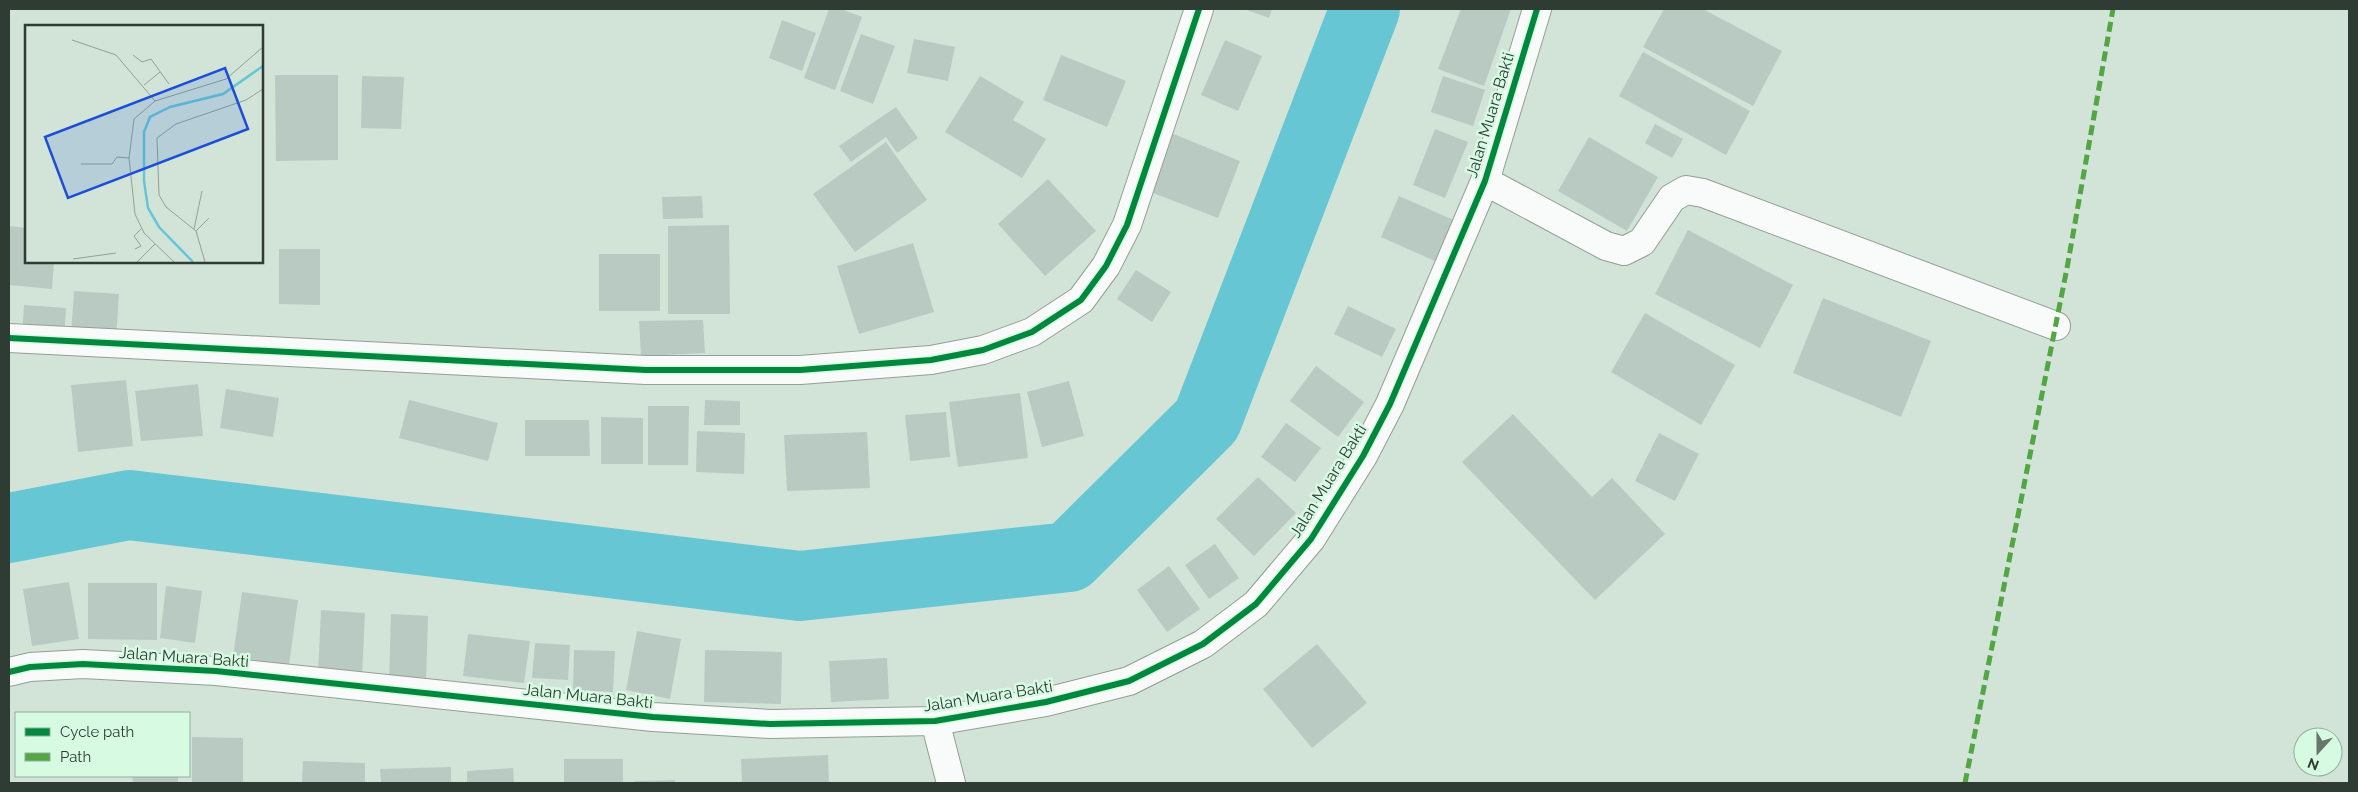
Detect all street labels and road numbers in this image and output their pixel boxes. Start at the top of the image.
street label: Jalan Muara Bakti [1462,50,1518,180]
street label: Jalan Muara Bakti [1285,421,1371,541]
street label: Jalan Muara Bakti [118,643,250,671]
street label: Jalan Muara Bakti [922,676,1054,716]
street label: Jalan Muara Bakti [522,680,654,712]

